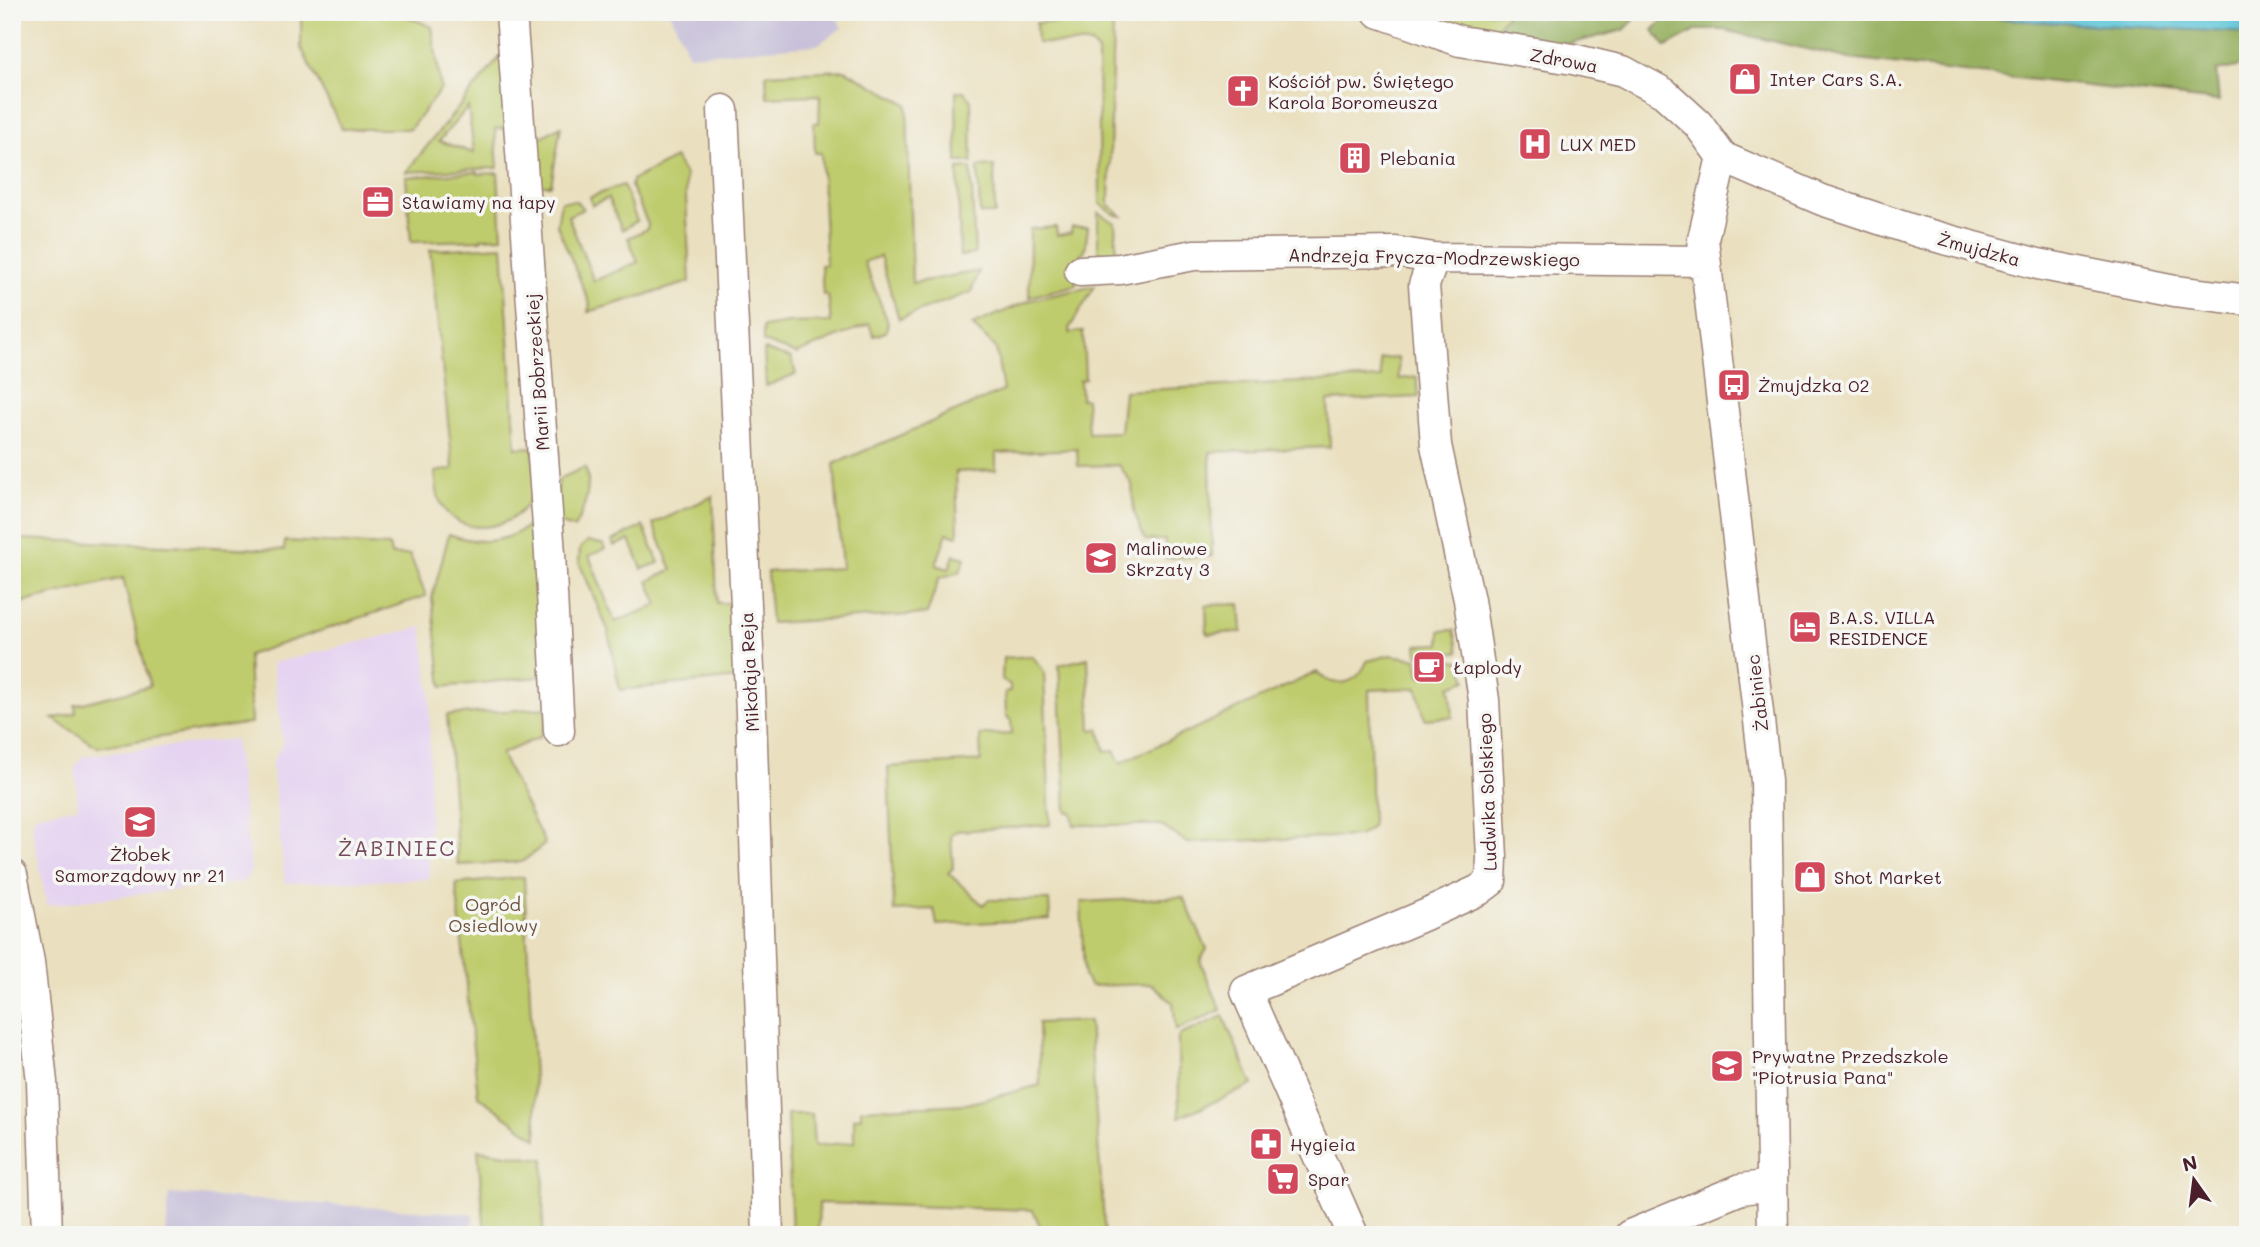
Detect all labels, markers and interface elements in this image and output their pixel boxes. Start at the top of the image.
street label: Zdrowa [1528,42,1600,78]
shop icon: Inter Cars S.A. [1726,60,1764,98]
place label: Inter Cars S.A. [1770,67,1903,91]
place label: Kościół pw. Świętego Karola Boromeusza [1268,69,1454,114]
church icon: Kościół pw. Świętego Karola Boromeusza [1224,72,1262,110]
hospital icon: LUX MED [1516,125,1554,163]
place label: LUX MED [1560,132,1636,156]
building icon: Plebania [1336,139,1374,177]
place label: Plebania [1380,146,1456,170]
office icon: Stawiamy na łapy [359,183,397,221]
place label: Stawiamy na łapy [402,190,556,214]
street label: Żmujdzka [1935,226,2023,272]
street label: Andrzeja Frycza-Modrzewskiego [1288,242,1580,272]
street label: Marii Bobrzeckiej [520,292,554,452]
bus stop icon: Żmujdzka 02 [1715,366,1753,404]
place label: Żmujdzka 02 [1758,373,1869,397]
place label: Malinowe Skrzaty 3 [1126,536,1210,581]
school or university icon: Malinowe Skrzaty 3 [1082,539,1120,577]
place label: B.A.S. VILLA RESIDENCE [1829,605,1935,650]
hotel icon: B.A.S. VILLA RESIDENCE [1786,608,1824,646]
street label: Mikołaja Reja [734,612,764,732]
cafe icon: Łaplody [1410,648,1448,686]
street label: Żabiniec [1740,653,1774,733]
place label: Łaplody [1454,655,1522,679]
street label: Ludwika Solskiego [1472,712,1502,871]
school or university icon: Żłobek Samorządowy nr 21 [121,803,159,841]
district label: ŻABINIEC [338,834,456,861]
place label: Żłobek Samorządowy nr 21 [55,842,225,887]
shop icon: Shot Market [1791,858,1829,896]
place label: Shot Market [1834,865,1942,889]
park label: Ogród Osiedlowy [448,892,538,937]
place label: Prywatne Przedszkole "Piotrusia Pana" [1752,1044,1949,1089]
school or university icon: Prywatne Przedszkole "Piotrusia Pana" [1708,1047,1746,1085]
pharmacy icon: Hygieia [1247,1125,1285,1163]
place label: Hygieia [1290,1132,1356,1156]
north arrow [2158,1146,2228,1216]
text: N [2180,1149,2200,1177]
supermarket icon: Spar [1264,1160,1302,1198]
place label: Spar [1308,1167,1350,1191]

